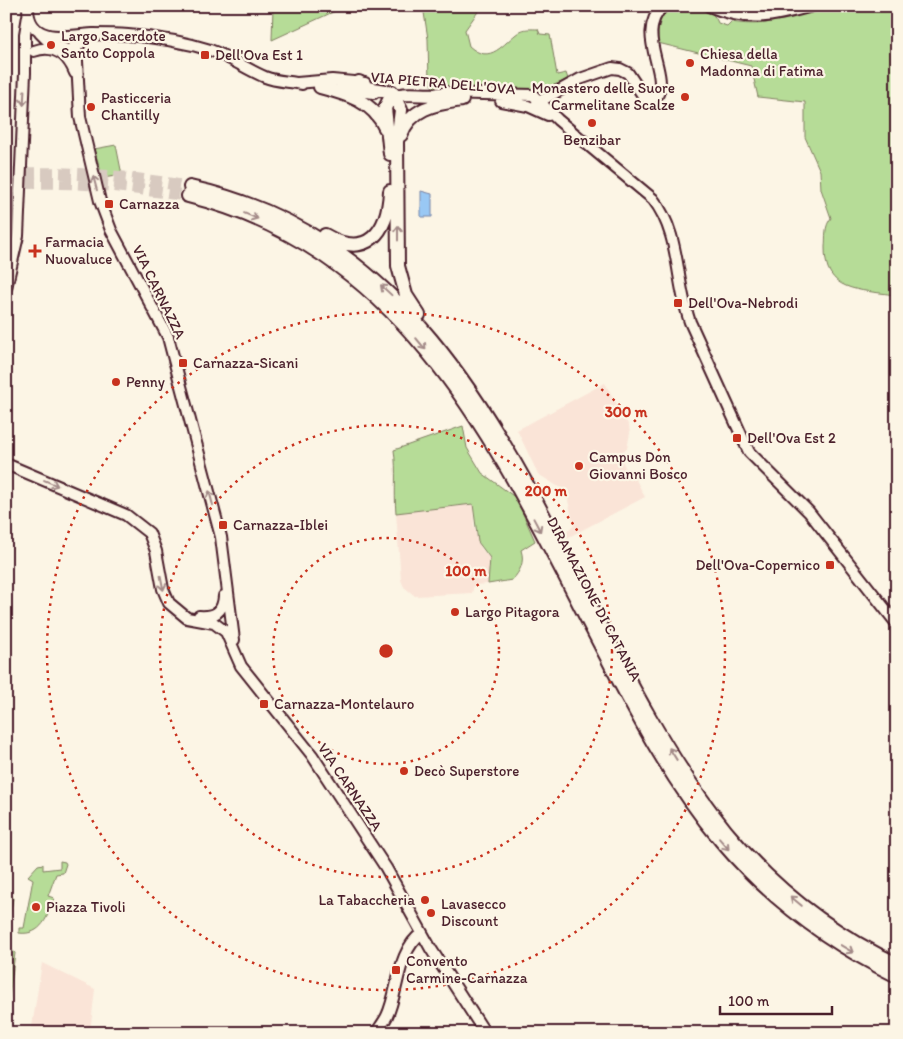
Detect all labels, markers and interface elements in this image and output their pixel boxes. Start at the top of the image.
place label: Largo Sacerdote Santo Coppola [61,27,166,62]
marker: Largo Sacerdote Santo Coppola [45,39,57,51]
place label: Chiesa della Madonna di Fatima [700,45,824,80]
place label: Dell'Ova Est 1 [215,46,303,64]
marker: Dell'Ova Est 1 [199,49,211,61]
marker: Chiesa della Madonna di Fatima [684,57,696,69]
street label: VIA PIETRA DELL'OVA [370,68,517,98]
place label: Monastero delle Suore Carmelitane Scalze [532,79,675,114]
place label: Pasticceria Chantilly [101,89,172,124]
one-way arrow [20,90,29,106]
marker: Monastero delle Suore Carmelitane Scalze [679,91,691,103]
marker: Pasticceria Chantilly [85,101,97,113]
marker: Benzibar [586,117,598,129]
place label: Benzibar [563,131,621,149]
one-way arrow [89,176,99,192]
place label: Carnazza [119,195,180,213]
marker: Carnazza [103,198,115,210]
one-way arrow [243,212,258,221]
one-way arrow [393,226,403,242]
place label: Farmacia Nuovaluce [45,233,112,268]
street label: VIA CARNAZZA [128,242,190,342]
marker: Farmacia Nuovaluce [29,245,41,257]
one-way arrow [379,285,392,296]
place label: Dell'Ova-Nebrodi [688,294,798,312]
marker: Dell'Ova-Nebrodi [672,297,684,309]
one-way arrow [415,337,426,350]
place label: Carnazza-Sicani [193,354,298,372]
marker: Carnazza-Sicani [177,357,189,369]
place label: Penny [126,373,165,391]
marker: Penny [110,376,122,388]
text: 300 m [605,403,648,421]
place label: Dell'Ova Est 2 [747,429,836,447]
marker: Dell'Ova Est 2 [731,432,743,444]
place label: Campus Don Giovanni Bosco [589,448,688,483]
marker: Campus Don Giovanni Bosco [573,460,585,472]
one-way arrow [43,478,58,488]
text: 200 m [525,482,568,500]
one-way arrow [206,491,216,507]
street label: DIRAMAZIONE DI CATANIA [543,514,645,685]
place label: Carnazza-Iblei [233,516,328,534]
one-way arrow [532,517,542,532]
marker: Carnazza-Iblei [217,519,229,531]
place label: Dell'Ova-Copernico [695,556,820,574]
marker: Dell'Ova-Copernico [824,559,836,571]
text: 100 m [445,562,487,580]
one-way arrow [158,574,167,590]
place label: Largo Pitagora [465,603,560,621]
marker: Largo Pitagora [449,606,461,618]
centre of rings [377,642,395,660]
place label: Carnazza-Montelauro [274,695,414,713]
marker: Carnazza-Montelauro [258,698,270,710]
street label: VIA CARNAZZA [314,740,386,835]
one-way arrow [667,747,677,761]
place label: Decò Superstore [414,762,519,780]
marker: Decò Superstore [398,765,410,777]
one-way arrow [719,837,730,850]
place label: La Tabaccheria [318,891,415,909]
marker: La Tabaccheria [419,894,431,906]
place label: Lavasecco Discount [441,895,506,930]
one-way arrow [790,896,803,907]
place label: Piazza Tivoli [46,898,126,916]
marker: Piazza Tivoli [30,901,42,913]
marker: Lavasecco Discount [425,907,437,919]
one-way arrow [839,945,853,955]
place label: Convento Carmine-Carnazza [406,952,528,987]
marker: Convento Carmine-Carnazza [390,964,402,976]
scale bar [720,984,833,1016]
text: 100 m [728,992,770,1010]

